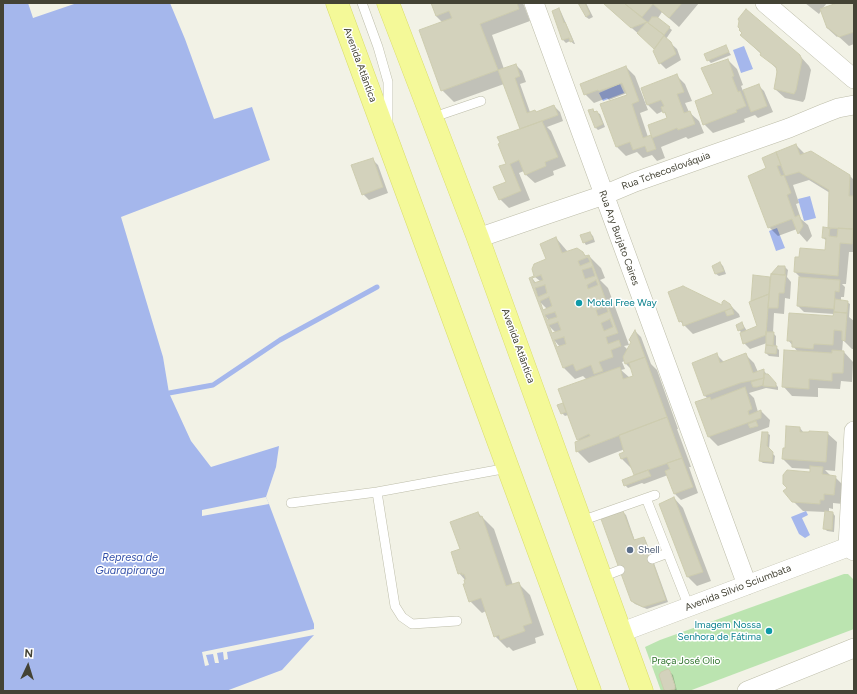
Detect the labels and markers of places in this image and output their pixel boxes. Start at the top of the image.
place label: Motel Free Way [587,297,657,309]
marker: Motel Free Way [574,298,584,308]
place label: Shell [638,544,660,556]
marker: Shell [625,545,635,555]
place label: Imagem Nossa Senhora de Fátima [678,619,761,642]
marker: Imagem Nossa Senhora de Fátima [764,626,774,636]

